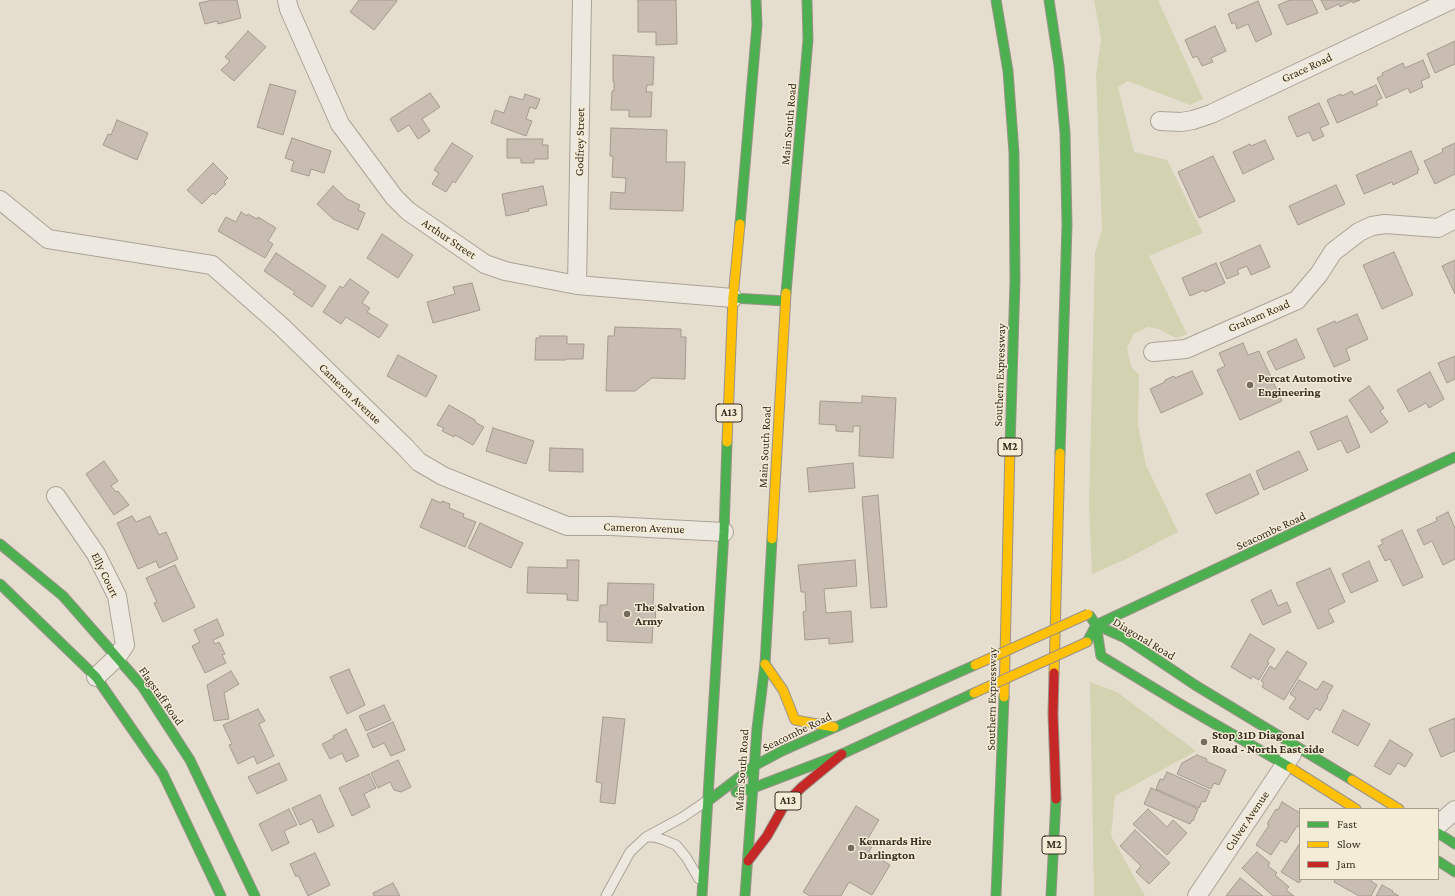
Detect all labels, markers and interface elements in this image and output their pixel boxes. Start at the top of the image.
street label: Grace Road [1280,50,1334,86]
street label: Main South Road [778,82,800,166]
street label: Godfrey Street [572,108,588,176]
street label: Arthur Street [419,216,479,262]
street label: Graham Road [1226,297,1292,335]
street label: Southern Expressway [991,323,1009,427]
street label: Cameron Avenue [316,361,384,427]
place label: Percat Automotive Engineering [1258,371,1352,399]
marker: Percat Automotive Engineering [1245,380,1255,390]
road number: A13 [716,404,742,422]
street label: Main South Road [756,406,774,488]
road number: M2 [998,438,1022,456]
street label: Seacombe Road [1234,509,1308,553]
street label: Cameron Avenue [603,519,685,537]
street label: Elly Court [88,550,122,600]
place label: The Salvation Army [635,600,705,628]
marker: The Salvation Army [622,609,632,619]
street label: Diagonal Road [1110,615,1178,663]
street label: Southern Expressway [984,647,1000,751]
street label: Flagstaff Road [136,664,186,728]
street label: Seacombe Road [760,709,834,755]
street label: Main South Road [732,728,752,812]
place label: Stop 31D Diagonal Road - North East side [1212,728,1324,756]
marker: Stop 31D Diagonal Road - North East side [1199,737,1209,747]
street label: Culver Avenue [1222,788,1272,854]
road number: A13 [775,792,801,810]
legend [1299,808,1439,880]
text: Fast [1337,817,1357,831]
place label: Kennards Hire Darlington [859,834,932,862]
road number: M2 [1042,836,1066,854]
text: Slow [1337,837,1361,851]
marker: Kennards Hire Darlington [846,843,856,853]
text: Jam [1337,857,1356,871]

